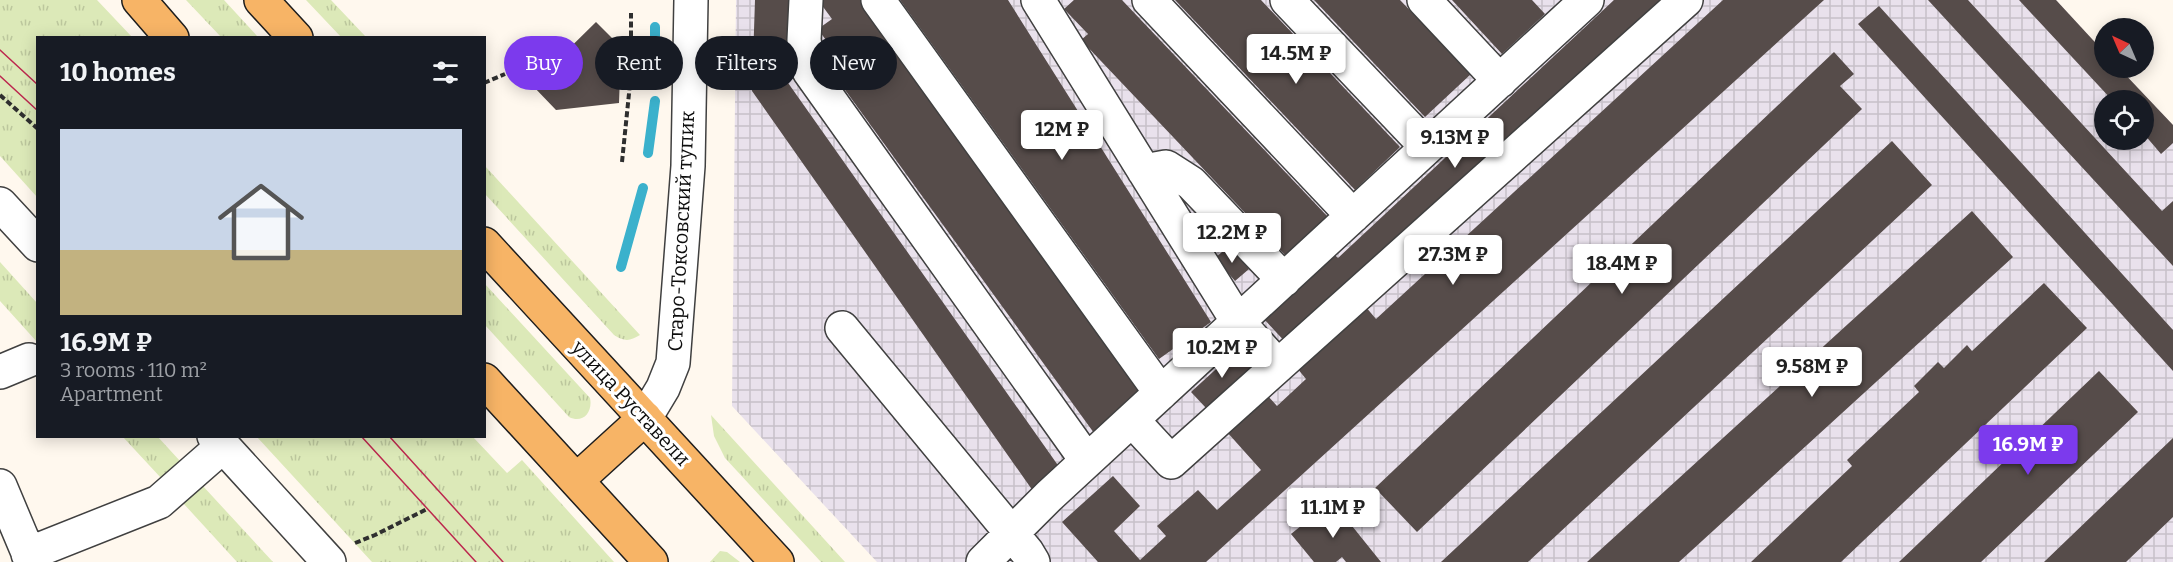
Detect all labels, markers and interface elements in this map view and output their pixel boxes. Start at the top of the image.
north arrow [2094,18,2154,78]
map controls [2094,18,2154,150]
pin: 14.5M ₽ [1241,34,1351,85]
chip: Buy [504,36,583,90]
chip: Rent [595,36,683,90]
chip: Filters [695,36,798,90]
chip: New [810,36,897,90]
text: 14.5M ₽ [1261,41,1331,65]
icon: filters [429,56,462,89]
text: 10 homes [60,57,176,88]
button: locate [2094,90,2154,150]
street label: Старо-Токсовский тупик [663,110,699,352]
pin: 12M ₽ [1020,110,1104,161]
text: 12M ₽ [1035,117,1089,141]
pin: 9.13M ₽ [1400,118,1510,169]
text: 9.13M ₽ [1421,125,1489,149]
icon: home [207,168,315,276]
pin: 12.2M ₽ [1177,213,1287,264]
text: 12.2M ₽ [1197,220,1267,244]
pin: 27.3M ₽ [1398,235,1508,286]
text: 27.3M ₽ [1418,242,1488,266]
pin: 18.4M ₽ [1567,244,1677,295]
text: 18.4M ₽ [1587,251,1657,275]
text: 16.9M ₽ [60,327,152,358]
pin: 10.2M ₽ [1167,328,1277,379]
street label: улица Руставели [566,335,695,471]
text: 10.2M ₽ [1187,335,1257,359]
pin: 9.58M ₽ [1757,347,1867,398]
text: 9.58M ₽ [1776,354,1848,378]
text: 3 rooms · 110 m² [60,358,207,382]
text: Apartment [60,382,163,406]
pin: 16.9M ₽ [1973,425,2083,476]
text: 16.9M ₽ [1993,432,2063,456]
pin: 11.1M ₽ [1278,488,1388,539]
text: 11.1M ₽ [1301,495,1365,519]

